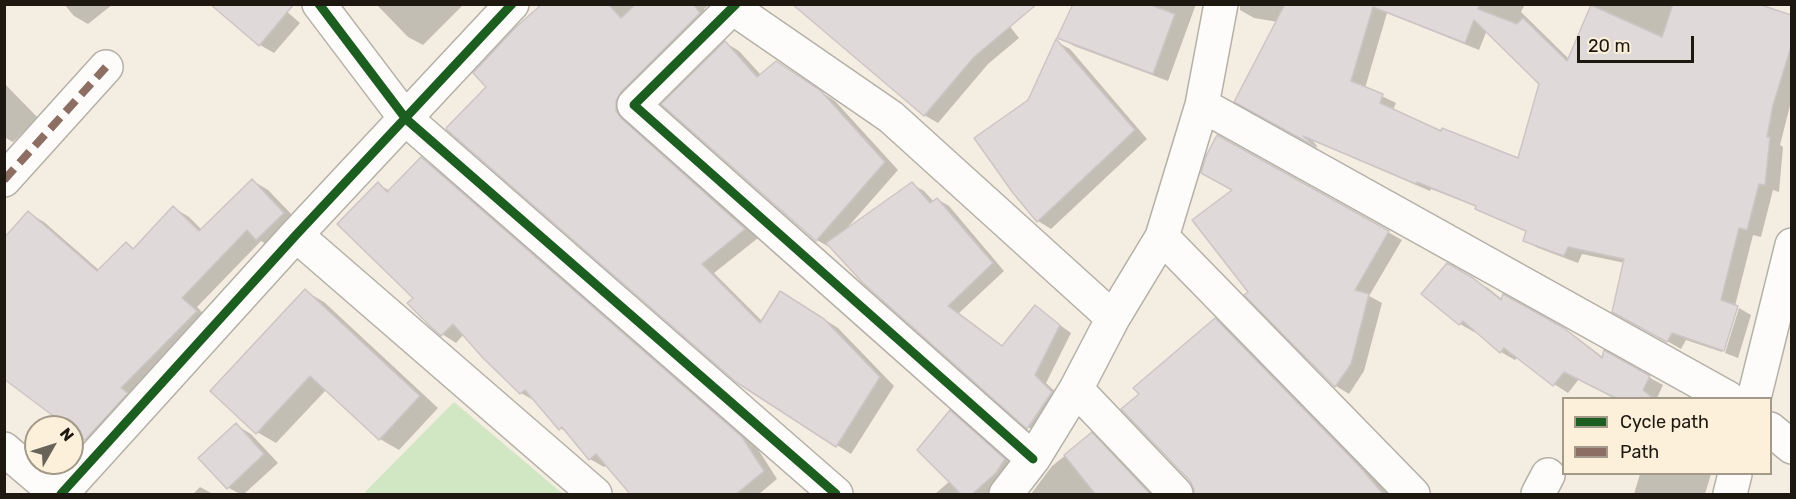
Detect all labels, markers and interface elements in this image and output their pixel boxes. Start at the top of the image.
scale bar [1580,24,1697,62]
text: 20 m [1588,35,1630,57]
legend [1562,397,1772,475]
text: Cycle path [1620,411,1709,433]
north arrow [24,415,84,475]
text: N [56,424,78,445]
text: Path [1620,441,1659,463]

